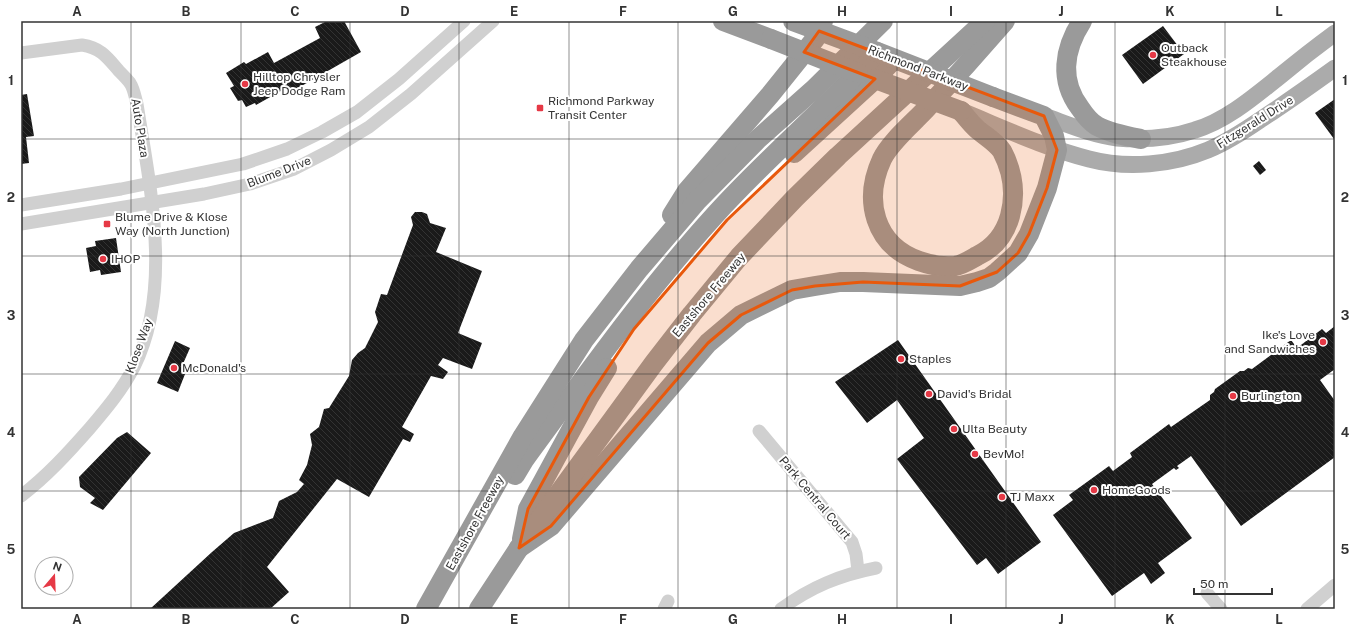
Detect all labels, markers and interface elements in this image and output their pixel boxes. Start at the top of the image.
text: A [72,4,82,19]
text: B [182,4,191,19]
text: C [290,4,300,19]
text: D [400,4,410,19]
text: E [510,4,518,19]
text: F [619,4,627,19]
text: G [728,4,738,19]
text: H [837,4,847,19]
text: I [949,4,953,19]
text: J [1058,4,1064,19]
text: K [1165,4,1175,19]
text: L [1275,4,1283,19]
place label: Outback Steakhouse [1161,41,1227,69]
street label: Richmond Parkway [866,42,971,94]
marker: Outback Steakhouse [1148,50,1158,60]
place label: Hilltop Chrysler Jeep Dodge Ram [253,70,345,98]
text: 1 [8,73,14,88]
text: 1 [1342,73,1348,88]
marker: Hilltop Chrysler Jeep Dodge Ram [240,79,250,89]
street label: Fitzgerald Drive [1214,93,1296,151]
place label: Richmond Parkway Transit Center [548,94,655,122]
street label: Auto Plaza [128,97,152,159]
marker: Richmond Parkway Transit Center [535,103,545,113]
street label: Blume Drive [245,153,313,191]
text: 2 [7,190,15,205]
text: 2 [1341,190,1349,205]
place label: Blume Drive & Klose Way (North Junction) [115,210,230,238]
marker: Blume Drive & Klose Way (North Junction) [102,219,112,229]
street label: Eastshore Freeway [670,250,749,340]
place label: IHOP [111,252,140,266]
marker: IHOP [98,254,108,264]
text: 3 [7,308,16,323]
text: 3 [1341,308,1350,323]
street label: Klose Way [123,316,156,375]
place label: Ike's Love and Sandwiches [1224,328,1315,356]
marker: Ike's Love and Sandwiches [1318,337,1328,347]
place label: Staples [909,352,951,366]
marker: Staples [896,354,906,364]
place label: McDonald's [182,361,246,375]
marker: McDonald's [169,363,179,373]
place label: David's Bridal [937,387,1012,401]
marker: David's Bridal [924,389,934,399]
place label: Burlington [1241,389,1300,403]
marker: Burlington [1228,391,1238,401]
place label: Ulta Beauty [962,422,1028,436]
marker: Ulta Beauty [949,424,959,434]
text: 4 [7,425,16,440]
text: 4 [1341,425,1350,440]
place label: BevMo! [983,447,1024,461]
marker: BevMo! [970,449,980,459]
street label: Park Central Court [776,454,854,543]
street label: Eastshore Freeway [443,473,507,573]
place label: HomeGoods [1102,483,1171,497]
marker: HomeGoods [1089,485,1099,495]
place label: TJ Maxx [1010,490,1055,504]
marker: TJ Maxx [997,492,1007,502]
text: 5 [7,542,16,557]
text: 5 [1341,542,1350,557]
north arrow [34,556,74,596]
text: N [51,559,63,574]
scale bar [1194,570,1272,596]
text: 50 m [1200,577,1228,591]
text: A [72,612,82,627]
text: B [182,612,191,627]
text: C [290,612,300,627]
text: D [400,612,410,627]
text: E [510,612,518,627]
text: F [619,612,627,627]
text: G [728,612,738,627]
text: H [837,612,847,627]
text: I [949,612,953,627]
text: J [1058,612,1064,627]
text: K [1165,612,1175,627]
text: L [1275,612,1283,627]

